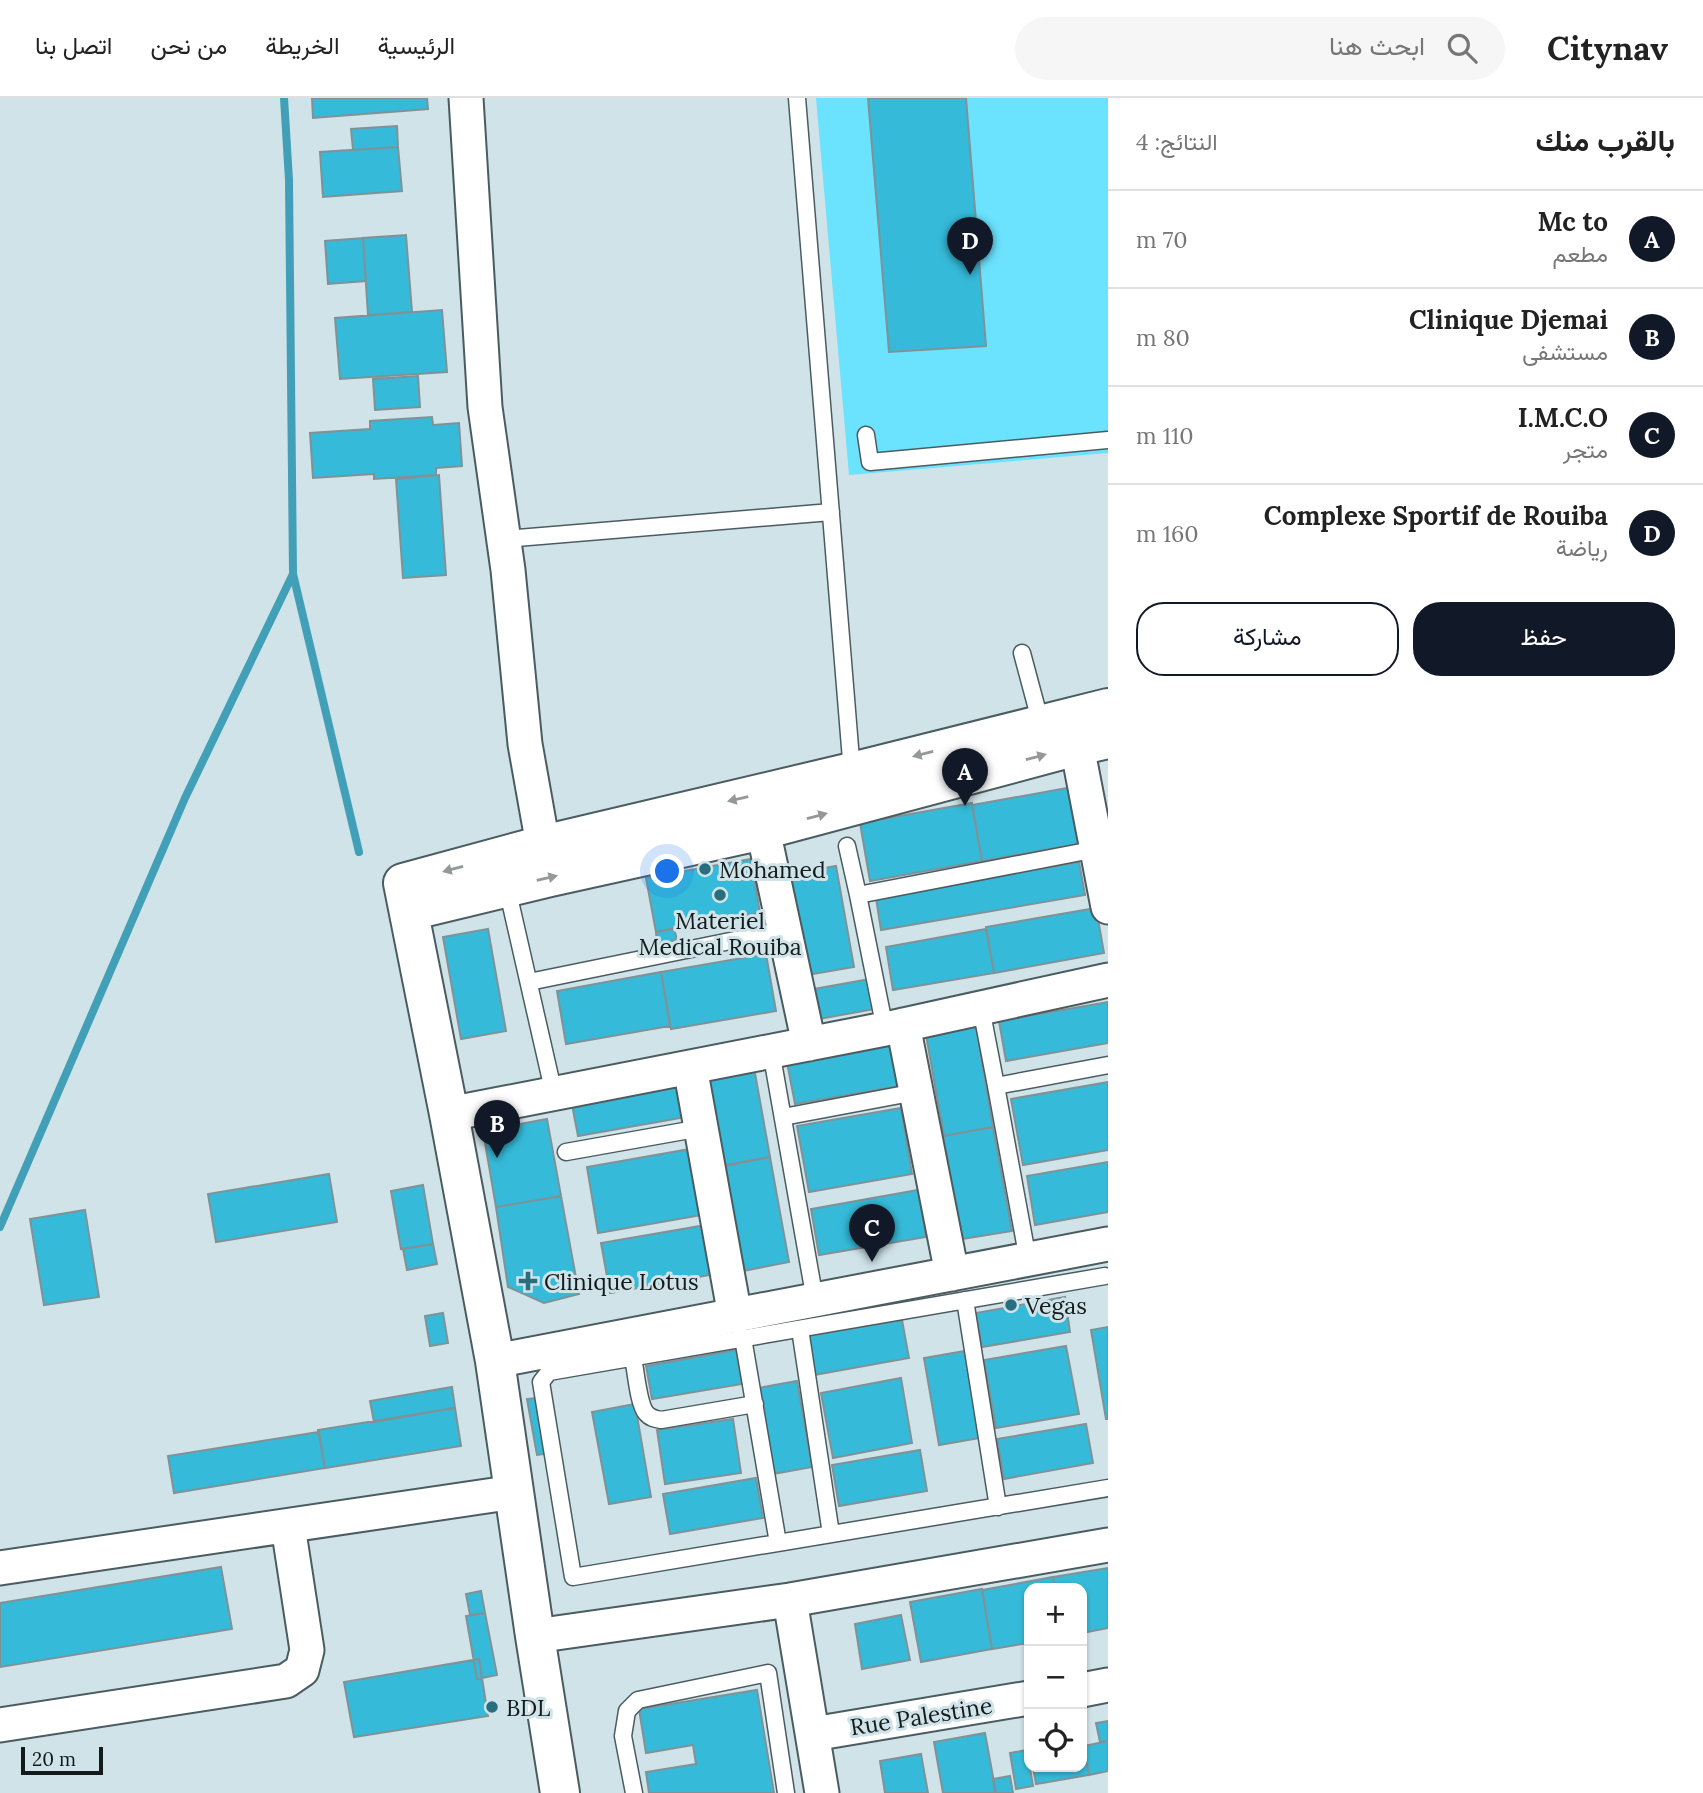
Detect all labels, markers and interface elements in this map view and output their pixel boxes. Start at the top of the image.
search box [1015,17,1505,80]
text: Citynav [1547,27,1668,69]
text: ابحث هنا [1329,29,1425,62]
icon: search [1443,29,1481,67]
text: اتصل بنا [35,30,112,61]
text: من نحن [150,30,227,61]
text: الخريطة [265,30,340,61]
text: الرئيسية [378,30,455,61]
text: بالقرب منك [1535,121,1675,159]
text: النتائج: 4 [1136,127,1218,156]
text: Mc to [1538,205,1608,238]
pin: D [947,217,993,275]
text: 70 m [1136,225,1188,254]
text: A [1644,225,1660,254]
text: مطعم [1552,239,1608,268]
text: Clinique Djemai [1409,303,1608,336]
text: 80 m [1136,323,1190,352]
text: B [1644,323,1660,352]
text: مستشفى [1522,337,1608,366]
text: I.M.C.O [1518,401,1608,434]
text: 110 m [1136,421,1194,450]
text: C [1644,421,1660,450]
text: متجر [1563,435,1608,464]
text: Complexe Sportif de Rouiba [1264,499,1608,532]
text: 160 m [1136,519,1199,548]
text: D [1643,519,1661,548]
text: رياضة [1556,533,1608,562]
button: مشاركة [1136,602,1399,676]
button: حفظ [1413,602,1675,676]
pin: A [942,748,988,806]
one-way arrow [912,749,934,760]
one-way arrow [1026,751,1048,762]
one-way arrow [727,794,749,805]
one-way arrow [806,810,828,821]
your location [650,854,684,888]
place label: Mohamed [719,855,826,884]
marker: Mohamed [697,861,713,877]
one-way arrow [442,864,464,875]
one-way arrow [536,872,558,883]
marker: Materiel Medical Rouiba [712,887,728,903]
place label: Materiel Medical Rouiba [638,906,802,961]
pin: B [474,1100,520,1158]
pin: C [849,1204,895,1262]
place label: Clinique Lotus [544,1267,699,1296]
marker: Clinique Lotus [518,1271,538,1291]
place label: Vegas [1024,1291,1087,1320]
marker: Vegas [1003,1297,1019,1313]
map controls [1024,1583,1087,1772]
button: + [1024,1583,1087,1646]
button: − [1024,1646,1087,1709]
street label: Rue Palestine [848,1690,994,1742]
place label: BDL [506,1693,550,1722]
marker: BDL [484,1699,500,1715]
button: locate [1024,1709,1087,1772]
scale bar [21,1744,103,1776]
text: 20 m [32,1747,76,1771]

